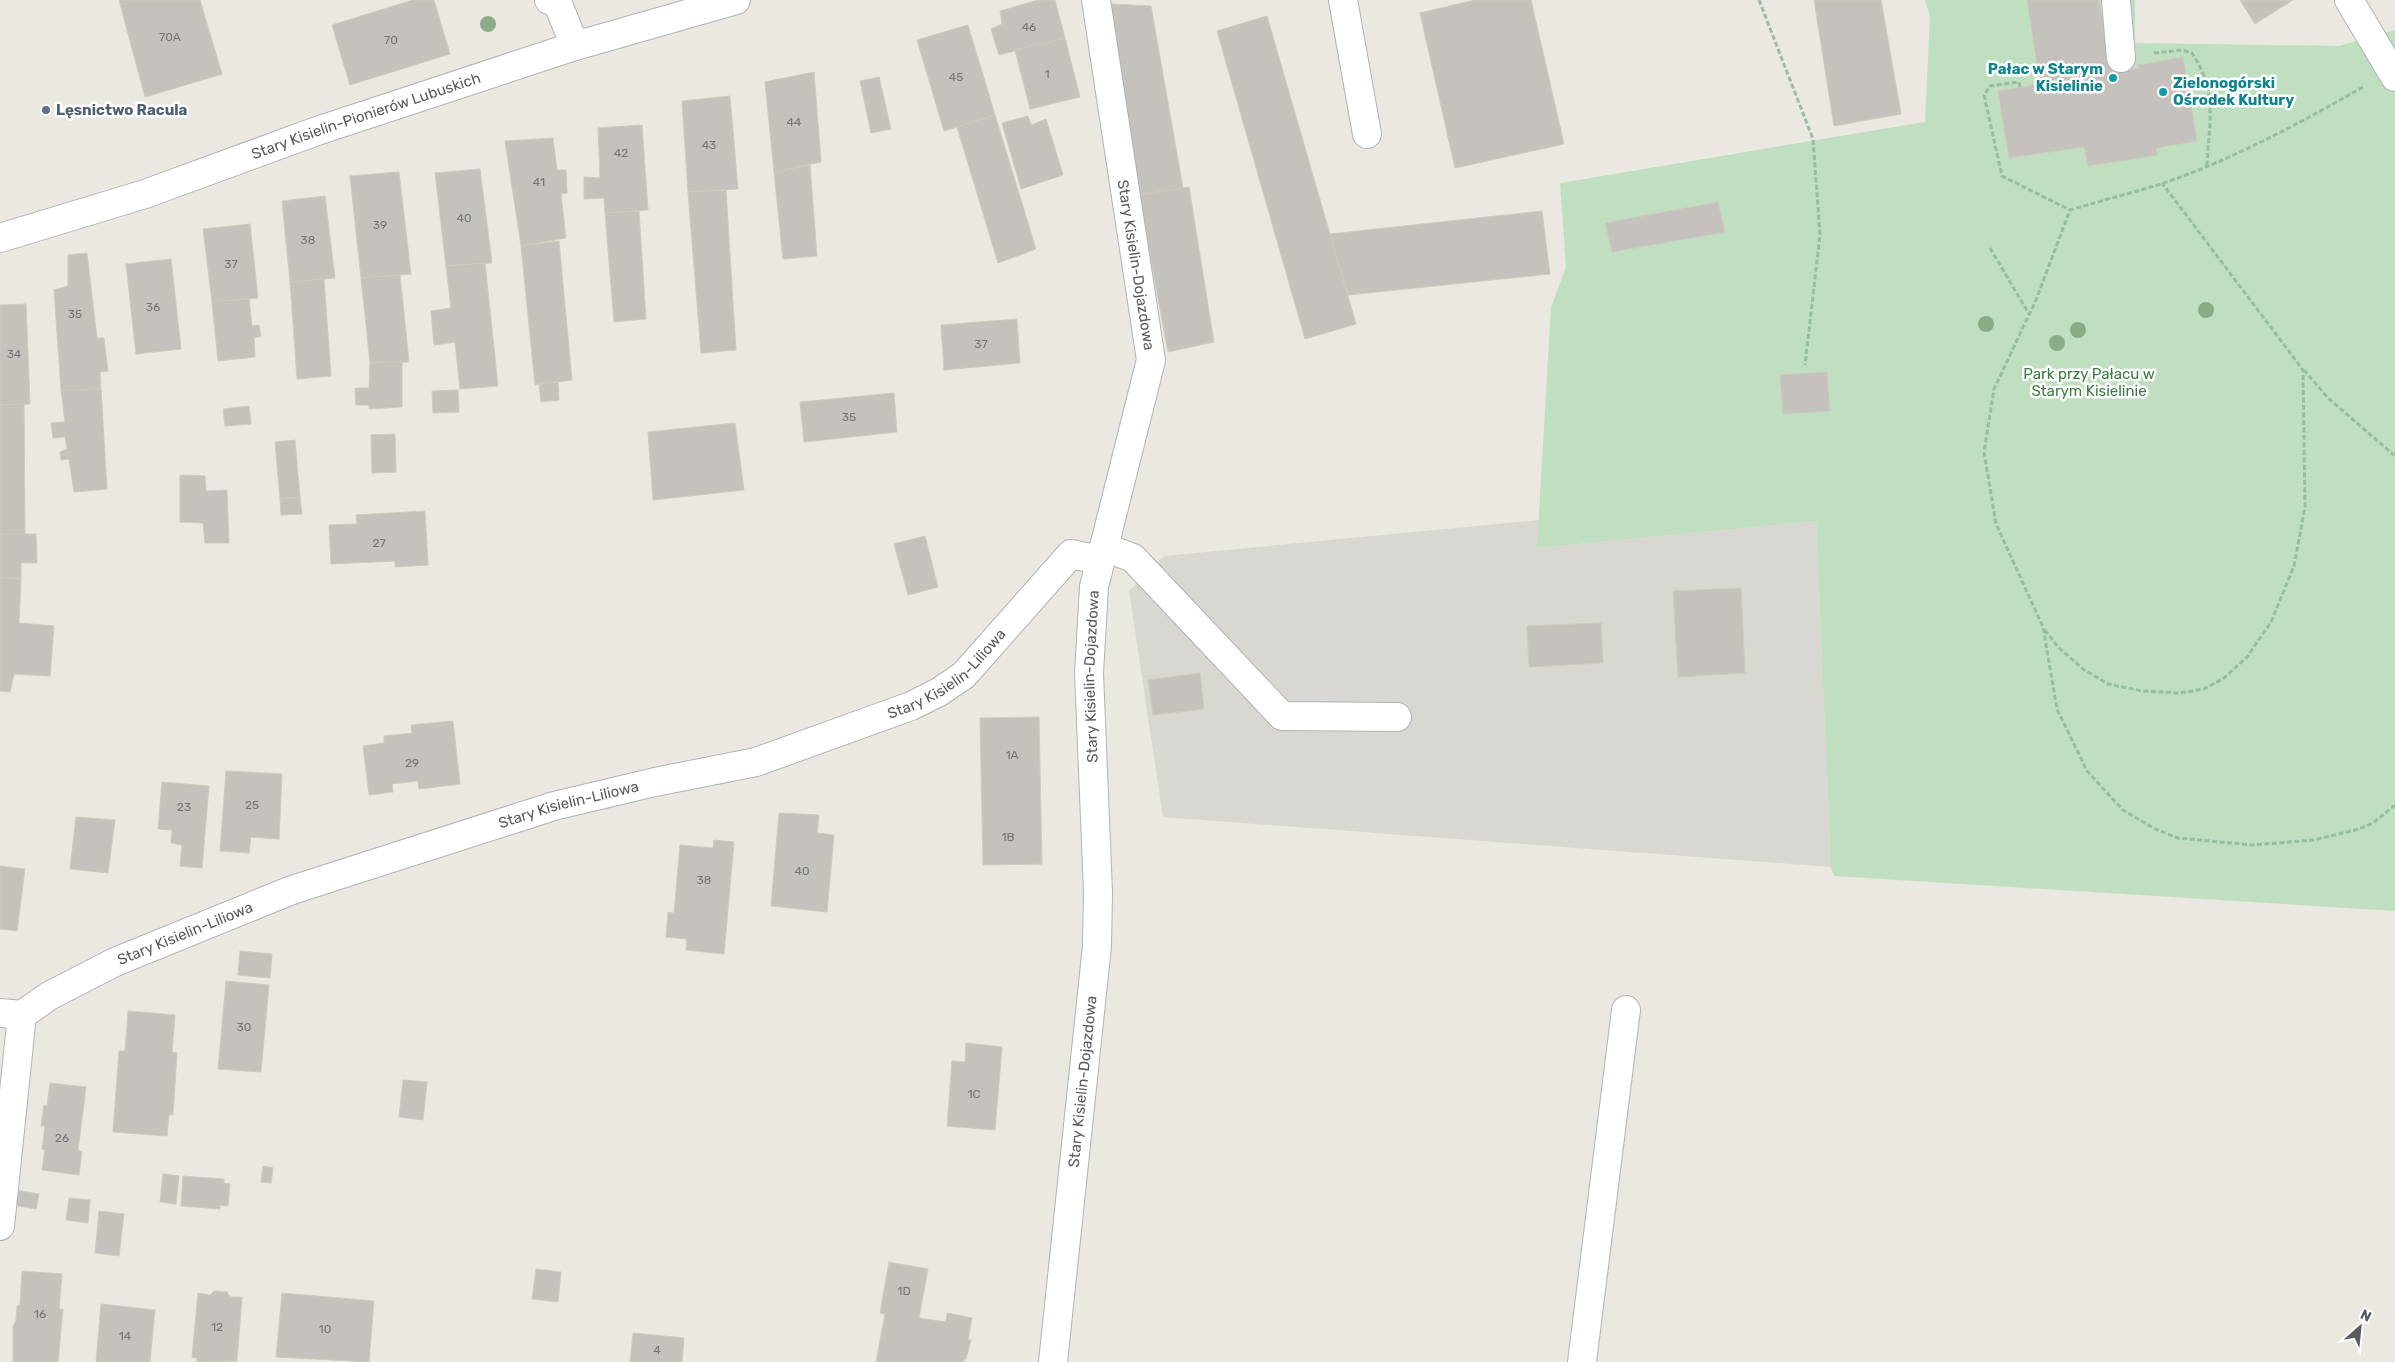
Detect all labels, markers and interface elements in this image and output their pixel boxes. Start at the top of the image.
house number: 46 [1022,20,1036,34]
house number: 70A [159,30,181,44]
house number: 70 [384,33,398,47]
place label: Pałac w Starym Kisielinie [1988,60,2103,95]
house number: 1 [1044,67,1050,81]
street label: Stary Kisielin-Pionierów Lubuskich [249,69,483,163]
house number: 45 [949,70,963,84]
marker: Pałac w Starym Kisielinie [2107,72,2119,84]
place label: Zielonogórski Ośrodek Kultury [2173,74,2294,109]
marker: Zielonogórski Ośrodek Kultury [2157,86,2169,98]
place label: Lęsnictwo Racula [56,101,188,119]
marker: Lęsnictwo Racula [40,104,52,116]
house number: 44 [787,115,802,129]
house number: 43 [702,138,716,152]
house number: 42 [614,146,628,160]
house number: 41 [533,175,545,189]
street label: Stary Kisielin-Dojazdowa [1114,178,1158,352]
house number: 40 [456,211,472,225]
house number: 39 [373,218,387,232]
house number: 38 [301,233,315,247]
house number: 37 [224,257,238,271]
house number: 36 [146,300,160,314]
house number: 35 [68,307,82,321]
house number: 37 [974,337,988,351]
house number: 34 [7,347,22,361]
park label: Park przy Pałacu w Starym Kisielinie [2023,365,2155,400]
house number: 35 [842,410,856,424]
house number: 27 [372,536,386,550]
street label: Stary Kisielin-Dojazdowa [1080,590,1103,763]
street label: Stary Kisielin-Liliowa [885,625,1010,723]
house number: 1A [1005,748,1019,762]
house number: 29 [405,756,419,770]
street label: Stary Kisielin-Liliowa [496,777,640,832]
house number: 25 [245,798,259,812]
house number: 23 [177,800,191,814]
house number: 1B [1001,830,1015,844]
house number: 40 [794,864,810,878]
house number: 38 [697,873,711,887]
street label: Stary Kisielin-Liliowa [115,898,255,969]
street label: Stary Kisielin-Dojazdowa [1065,995,1101,1168]
house number: 30 [237,1020,251,1034]
house number: 1C [967,1087,981,1101]
house number: 26 [55,1131,69,1145]
house number: 1D [897,1284,911,1298]
north arrow [2335,1302,2385,1352]
text: N [2357,1306,2374,1326]
house number: 16 [34,1307,46,1321]
house number: 12 [211,1320,223,1334]
house number: 10 [319,1322,331,1336]
house number: 14 [119,1329,132,1343]
house number: 4 [653,1343,661,1357]

